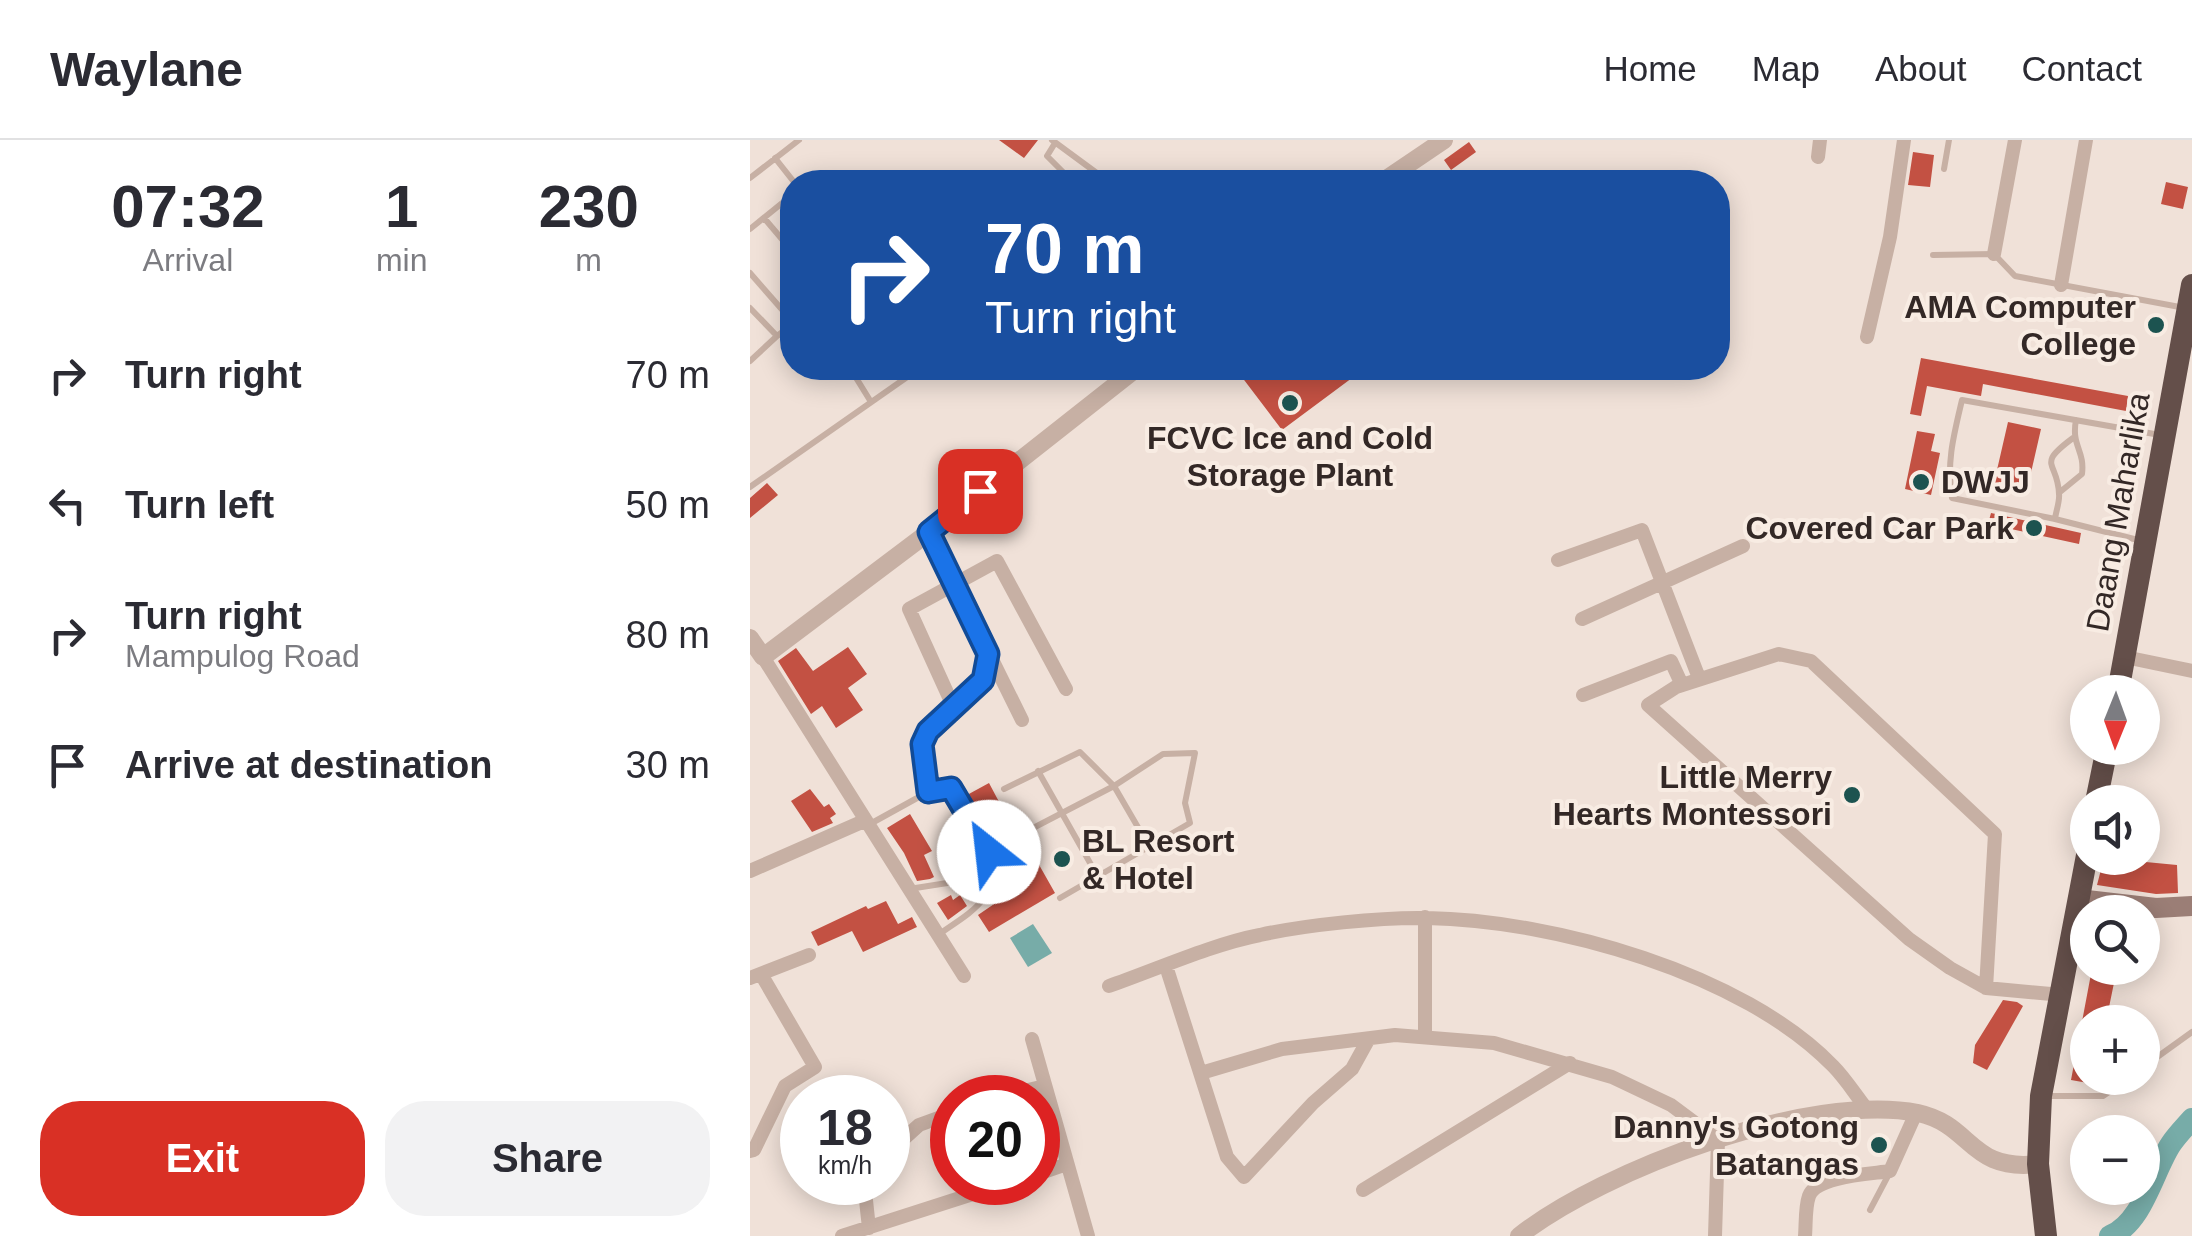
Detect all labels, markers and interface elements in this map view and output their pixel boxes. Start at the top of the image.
text: Waylane [50,43,243,96]
text: Home [1603,49,1697,88]
text: Map [1752,49,1820,88]
text: About [1875,49,1966,88]
text: Contact [2021,49,2142,88]
text: 07:32 [111,173,265,240]
text: 1 [385,173,418,240]
text: 230 [539,173,639,240]
icon: right [820,210,950,340]
text: 70 m [985,210,1145,288]
text: Arrival [143,242,233,278]
text: min [376,242,427,278]
text: m [575,242,602,278]
place label: AMA Computer College [1904,289,2136,362]
text: Turn right [985,292,1176,343]
marker: AMA Computer College [2145,314,2167,336]
icon: right [40,348,95,403]
text: Turn right [125,354,302,396]
text: 70 m [626,354,710,396]
street label: Daang Maharlika [2079,390,2157,634]
marker: FCVC Ice and Cold Storage Plant [1279,392,1301,414]
place label: FCVC Ice and Cold Storage Plant [1147,420,1433,493]
pin [938,449,1023,534]
icon: arrive [953,464,1008,519]
place label: DWJJ [1941,464,2030,500]
marker: DWJJ [1910,471,1932,493]
icon: left [40,478,95,533]
text: Turn left [125,484,274,526]
text: 50 m [626,484,710,526]
place label: Covered Car Park [1745,510,2014,546]
marker: Covered Car Park [2023,517,2045,539]
text: Turn right [125,595,302,637]
icon: right [40,608,95,663]
text: 80 m [626,614,710,656]
text: Mampulog Road [125,638,360,674]
north arrow [2070,675,2160,765]
map controls [2070,675,2160,1205]
icon: arrive [40,738,95,793]
text: Arrive at destination [125,744,492,786]
text: 30 m [626,744,710,786]
place label: Little Merry Hearts Montessori [1553,759,1832,832]
marker: Little Merry Hearts Montessori [1841,784,1863,806]
button: sound [2070,785,2160,875]
position arrow [937,800,1041,904]
place label: BL Resort & Hotel [1082,823,1235,896]
marker: BL Resort & Hotel [1051,848,1073,870]
button: search [2070,895,2160,985]
button: + [2070,1005,2160,1095]
speed limit sign: 20 [930,1075,1060,1205]
text: 18 [817,1100,873,1156]
button: Exit [40,1101,365,1216]
button: Share [385,1101,710,1216]
place label: Danny's Gotong Batangas [1613,1109,1859,1182]
button: − [2070,1115,2160,1205]
marker: Danny's Gotong Batangas [1868,1134,1890,1156]
text: km/h [818,1151,872,1179]

